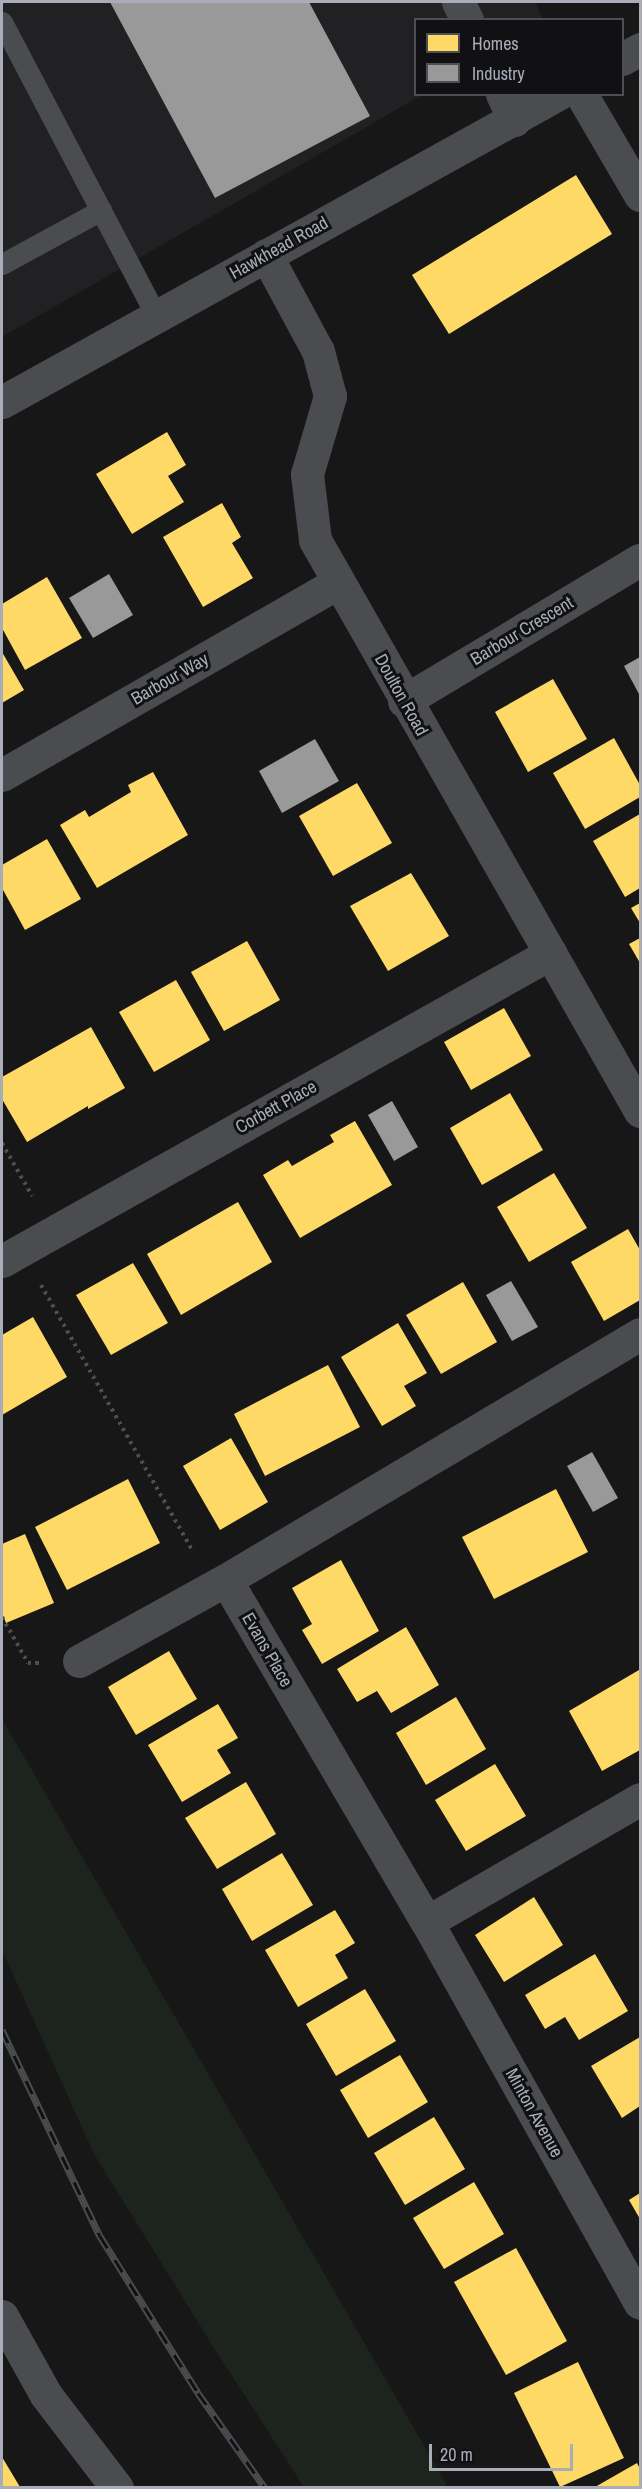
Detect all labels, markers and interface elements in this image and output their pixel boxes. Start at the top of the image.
legend [414,18,624,96]
text: Homes [472,31,519,56]
text: Industry [472,61,525,86]
street label: Hawkhead Road [226,212,332,284]
street label: Barbour Crescent [467,592,577,670]
street label: Barbour Way [128,648,212,710]
street label: Doulton Road [370,650,432,740]
street label: Corbett Place [232,1076,320,1138]
street label: Evans Place [237,1609,297,1691]
street label: Minton Avenue [501,2064,567,2162]
scale bar [432,2432,576,2470]
text: 20 m [440,2442,473,2467]

